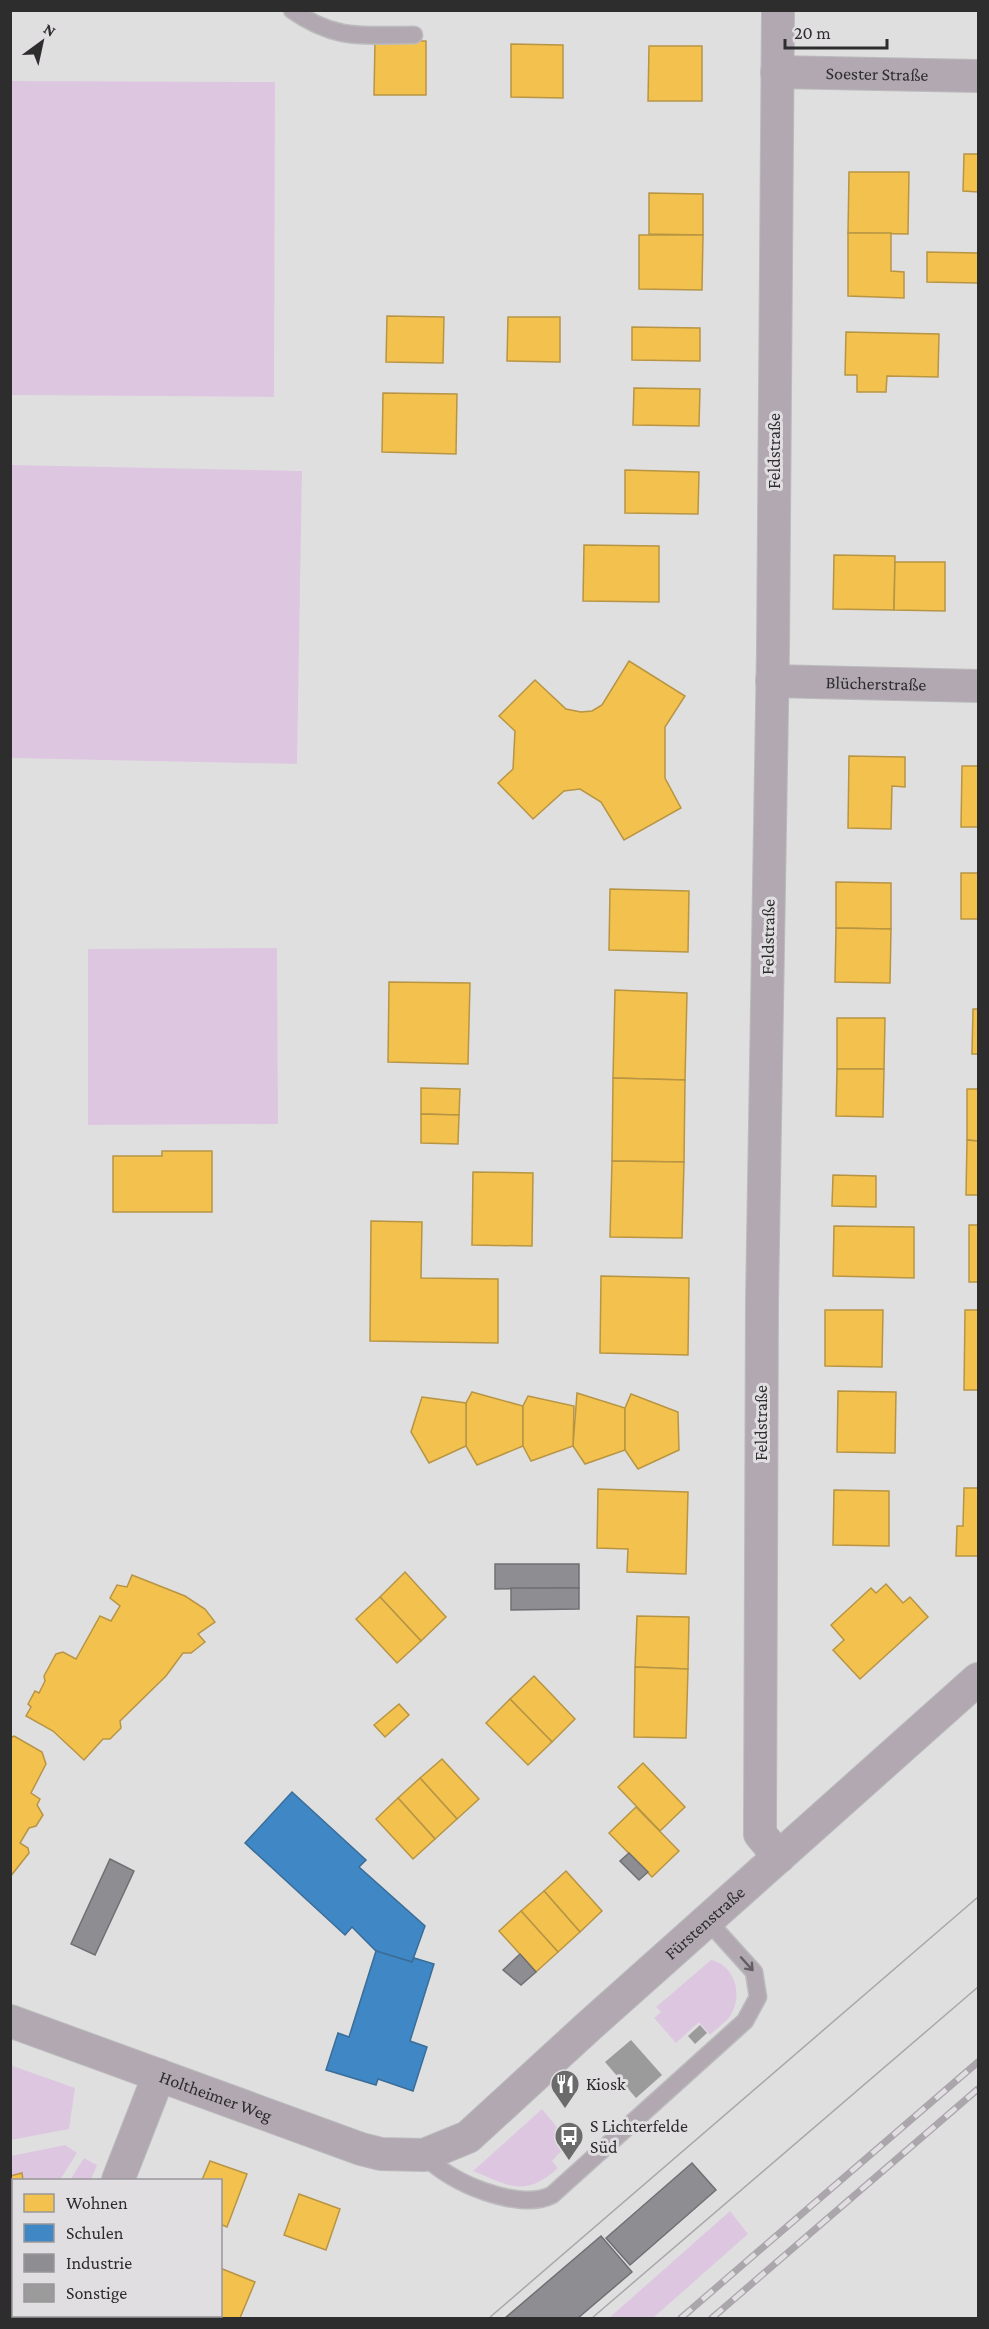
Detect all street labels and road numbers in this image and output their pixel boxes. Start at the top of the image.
street label: Soester Straße [825,63,929,85]
street label: Feldstraße [764,413,784,489]
street label: Blücherstraße [825,672,927,695]
street label: Feldstraße [757,899,779,975]
street label: Feldstraße [751,1385,771,1461]
street label: Fürstenstraße [661,1882,749,1964]
street label: Holtheimer Weg [157,2066,275,2126]

